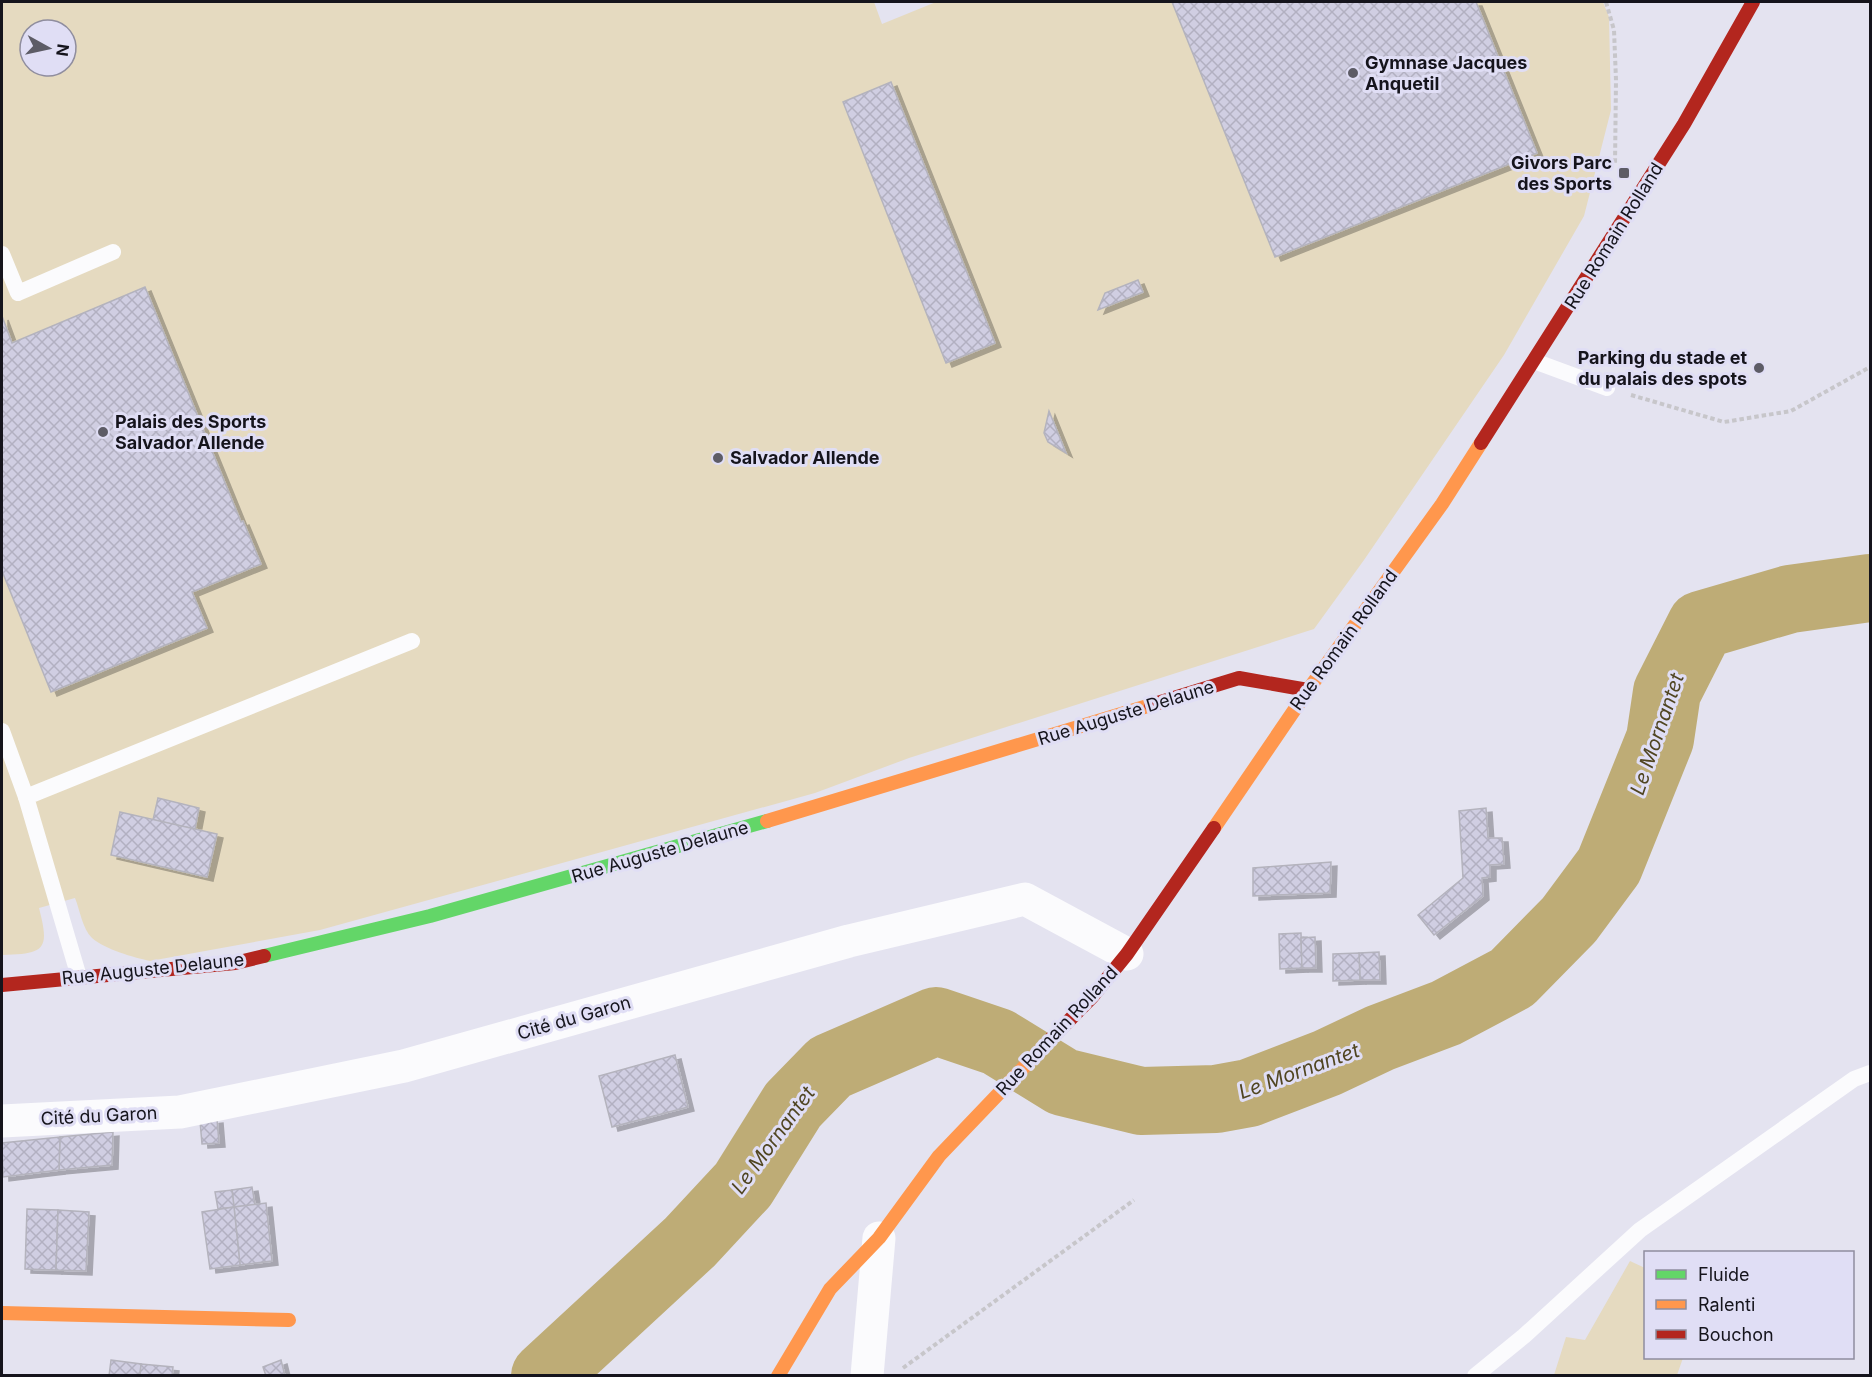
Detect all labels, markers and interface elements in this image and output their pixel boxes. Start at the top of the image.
north arrow [18,18,78,78]
text: N [52,43,74,58]
place label: Gymnase Jacques Anquetil [1365,52,1527,94]
marker: Gymnase Jacques Anquetil [1346,66,1360,80]
place label: Givors Parc des Sports [1511,152,1612,194]
street label: Rue Romain Rolland [1560,159,1667,313]
marker: Givors Parc des Sports [1617,166,1631,180]
place label: Parking du stade et du palais des spots [1578,347,1747,389]
marker: Parking du stade et du palais des spots [1752,361,1766,375]
place label: Palais des Sports Salvador Allende [115,411,266,453]
marker: Palais des Sports Salvador Allende [96,425,110,439]
place label: Salvador Allende [730,447,880,468]
marker: Salvador Allende [711,451,725,465]
street label: Rue Romain Rolland [1286,565,1402,714]
water label: Le Mornantet [1625,670,1689,798]
street label: Rue Auguste Delaune [1035,676,1216,749]
street label: Rue Auguste Delaune [569,816,751,887]
street label: Rue Auguste Delaune [61,948,245,989]
street label: Rue Romain Rolland [992,962,1122,1099]
street label: Cité du Garon [515,991,633,1044]
water label: Le Mornantet [1235,1038,1363,1104]
water label: Le Mornantet [726,1081,820,1198]
street label: Cité du Garon [40,1102,158,1129]
legend [1644,1251,1854,1359]
text: Fluide [1698,1264,1750,1285]
text: Ralenti [1698,1294,1755,1315]
text: Bouchon [1698,1324,1774,1345]

